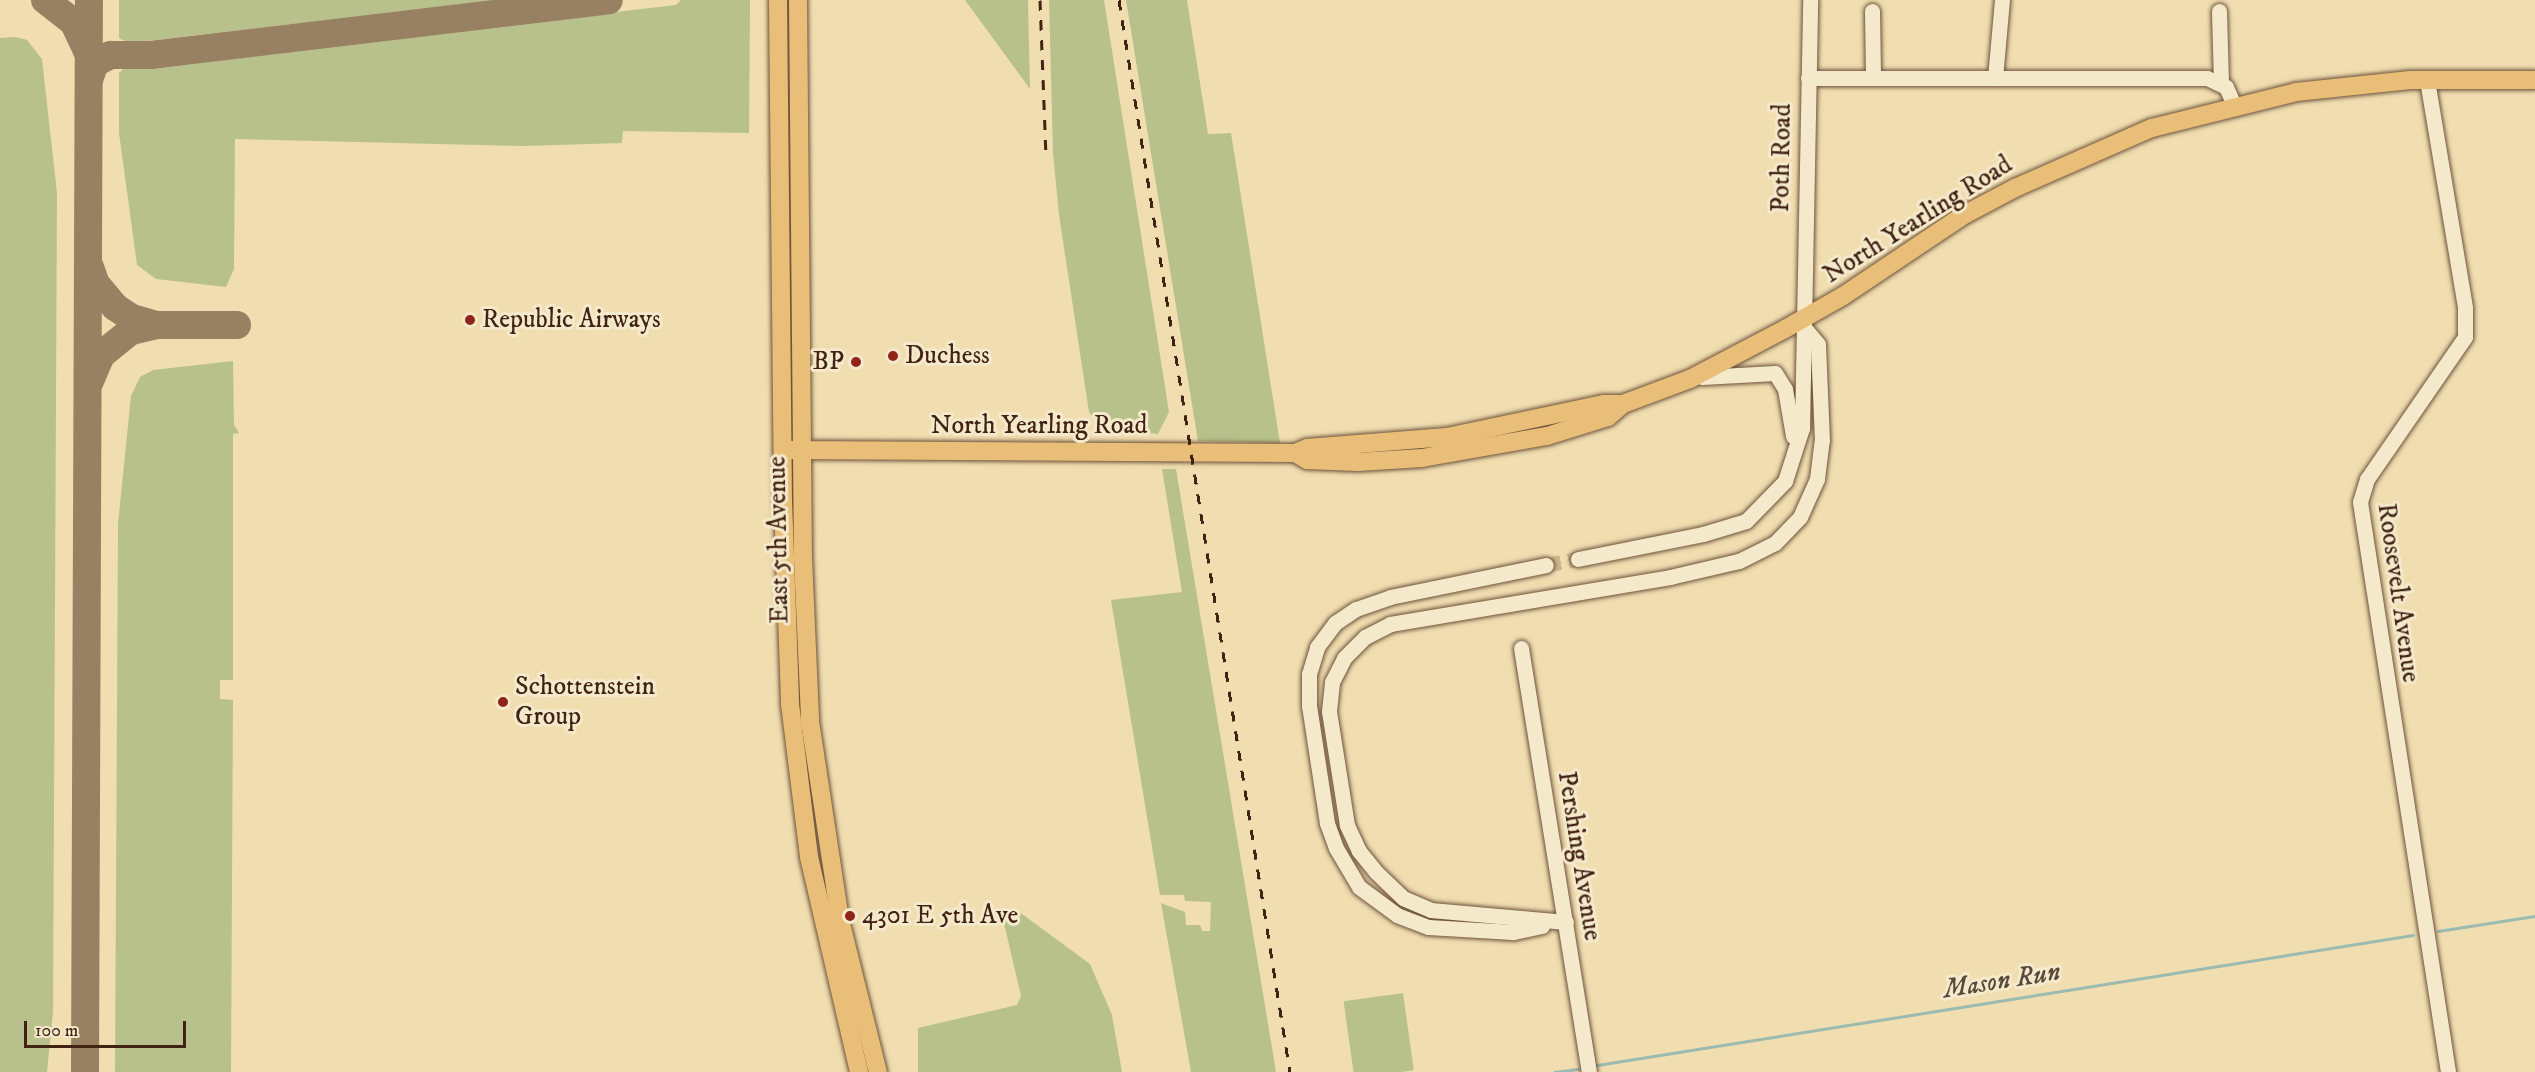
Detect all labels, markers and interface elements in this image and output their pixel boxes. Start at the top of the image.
street label: Poth Road [1765,103,1799,213]
street label: North Yearling Road [1818,149,2018,291]
place label: Republic Airways [482,304,661,336]
marker: Republic Airways [463,313,477,327]
place label: Duchess [905,340,990,372]
place label: BP [813,346,844,378]
marker: Duchess [886,349,900,363]
marker: BP [849,355,863,369]
street label: North Yearling Road [931,410,1147,442]
street label: East 5th Avenue [762,456,796,624]
street label: Roosevelt Avenue [2370,501,2426,685]
place label: Schottenstein Group [515,671,655,732]
marker: Schottenstein Group [496,695,510,709]
street label: Pershing Avenue [1550,769,1608,943]
place label: 4301 E 5th Ave [862,900,1018,932]
marker: 4301 E 5th Ave [843,909,857,923]
water label: Mason Run [1941,956,2063,1006]
scale bar [27,1009,189,1047]
text: 100 m [35,1020,78,1042]

